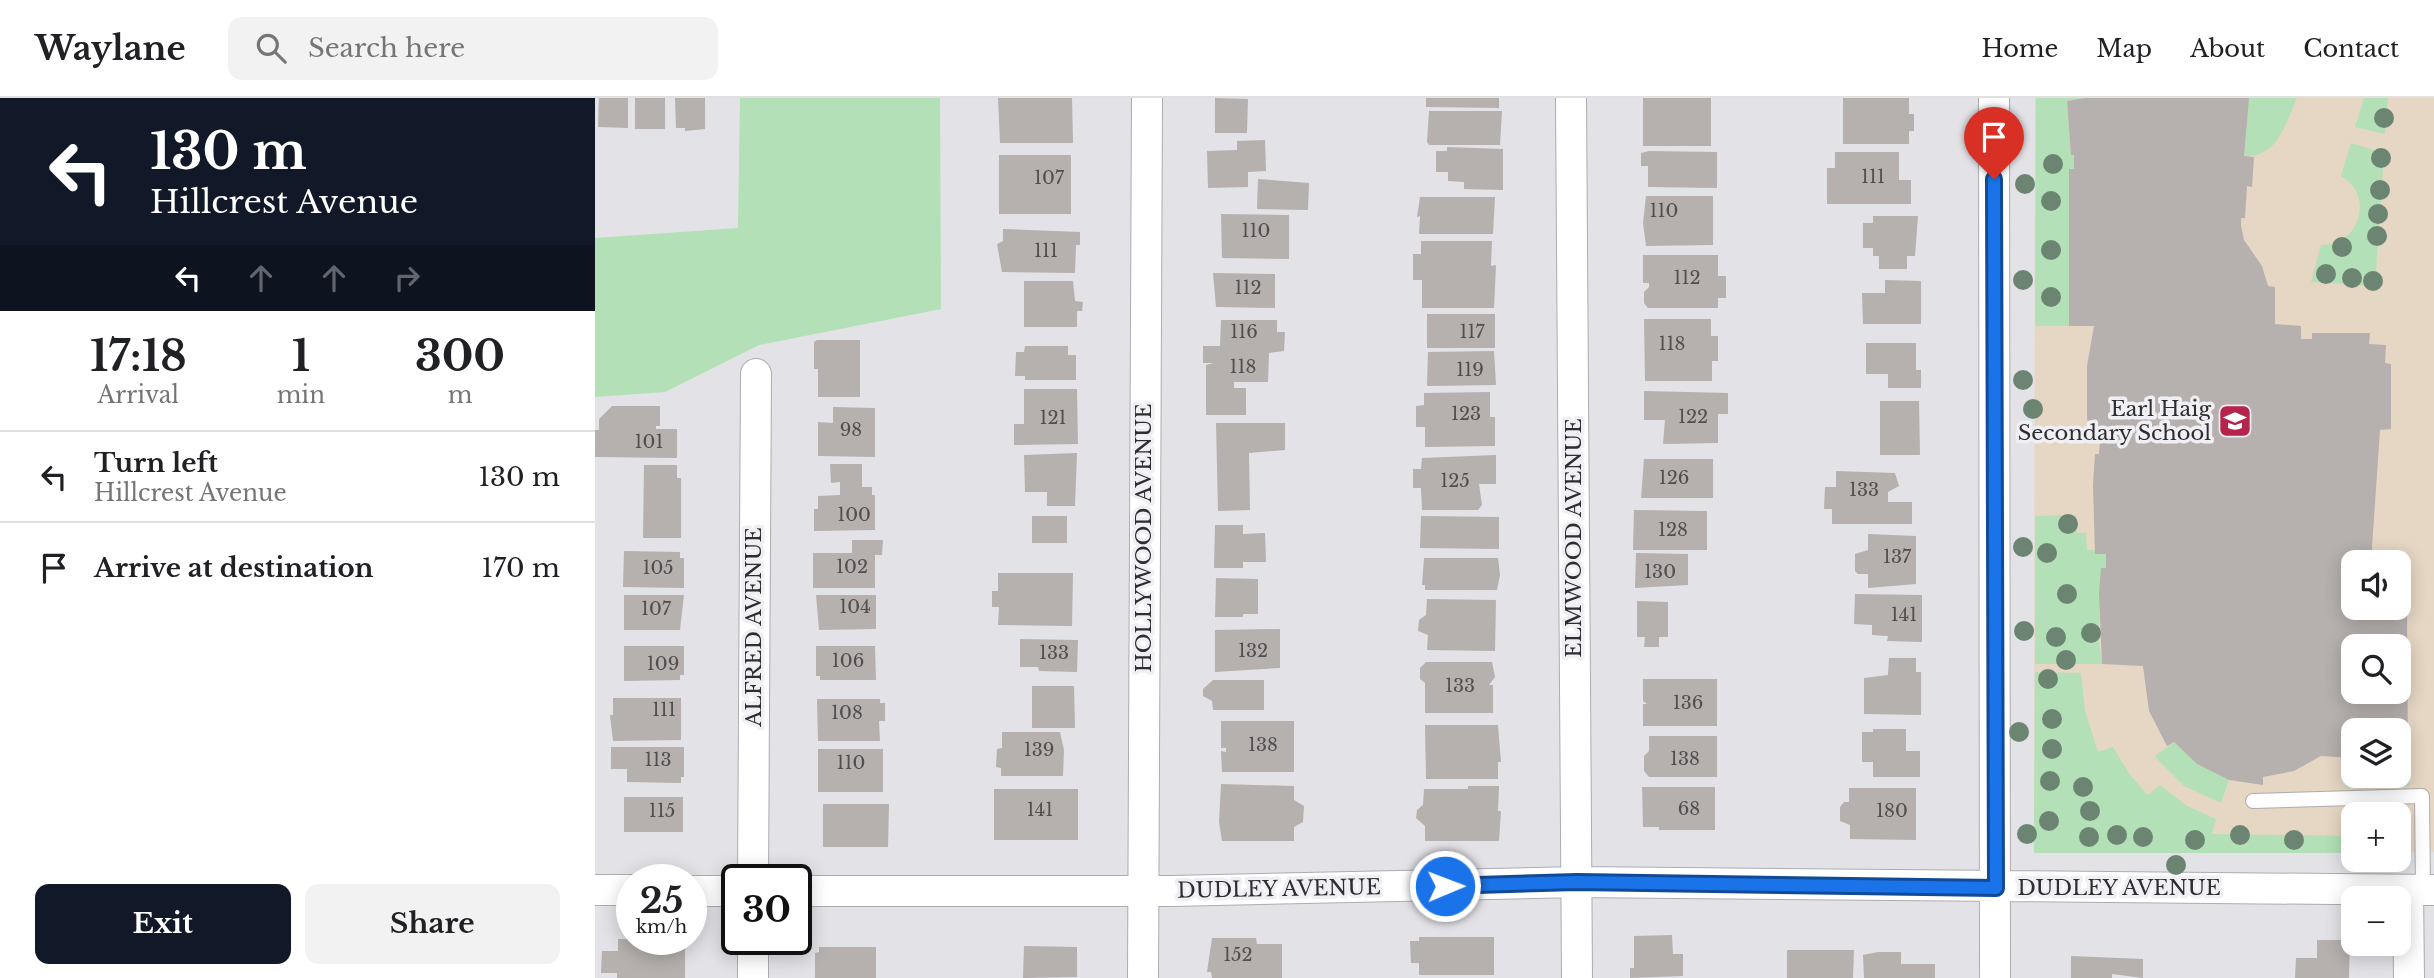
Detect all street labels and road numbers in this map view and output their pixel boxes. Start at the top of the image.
street label: HOLLYWOOD AVENUE [1131,404,1157,672]
street label: ELMWOOD AVENUE [1561,418,1587,658]
street label: ALFRED AVENUE [741,527,767,728]
street label: DUDLEY AVENUE [1177,874,1381,904]
street label: DUDLEY AVENUE [2017,875,2221,901]

